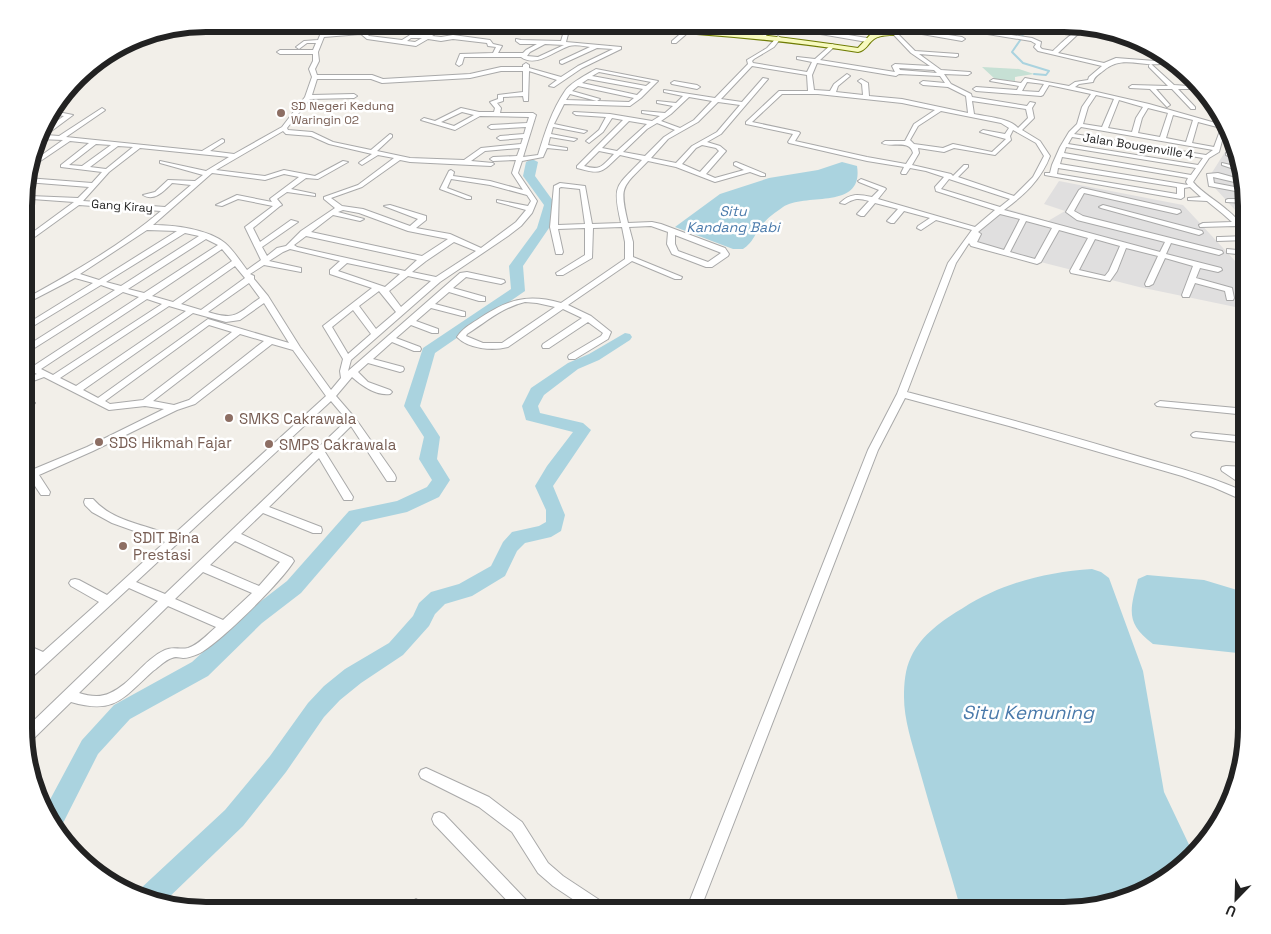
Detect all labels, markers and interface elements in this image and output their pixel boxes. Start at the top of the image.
place label: SD Negeri Kedung Waringin 02 [291,98,394,128]
marker: SD Negeri Kedung Waringin 02 [275,107,287,119]
street label: Jalan Bougenville 4 [1082,129,1195,163]
street label: Gang Kiray [91,196,153,216]
water label: Situ Kandang Babi [686,202,781,236]
place label: SMKS Cakrawala [239,409,357,428]
marker: SMKS Cakrawala [223,412,235,424]
place label: SDS Hikmah Fajar [109,433,232,452]
place label: SMPS Cakrawala [279,435,397,454]
marker: SDS Hikmah Fajar [93,436,105,448]
marker: SMPS Cakrawala [263,438,275,450]
place label: SDIT Bina Prestasi [133,528,200,564]
marker: SDIT Bina Prestasi [117,540,129,552]
water label: Situ Kemuning [962,700,1095,725]
north arrow [1211,874,1261,924]
text: U [1223,901,1239,921]

